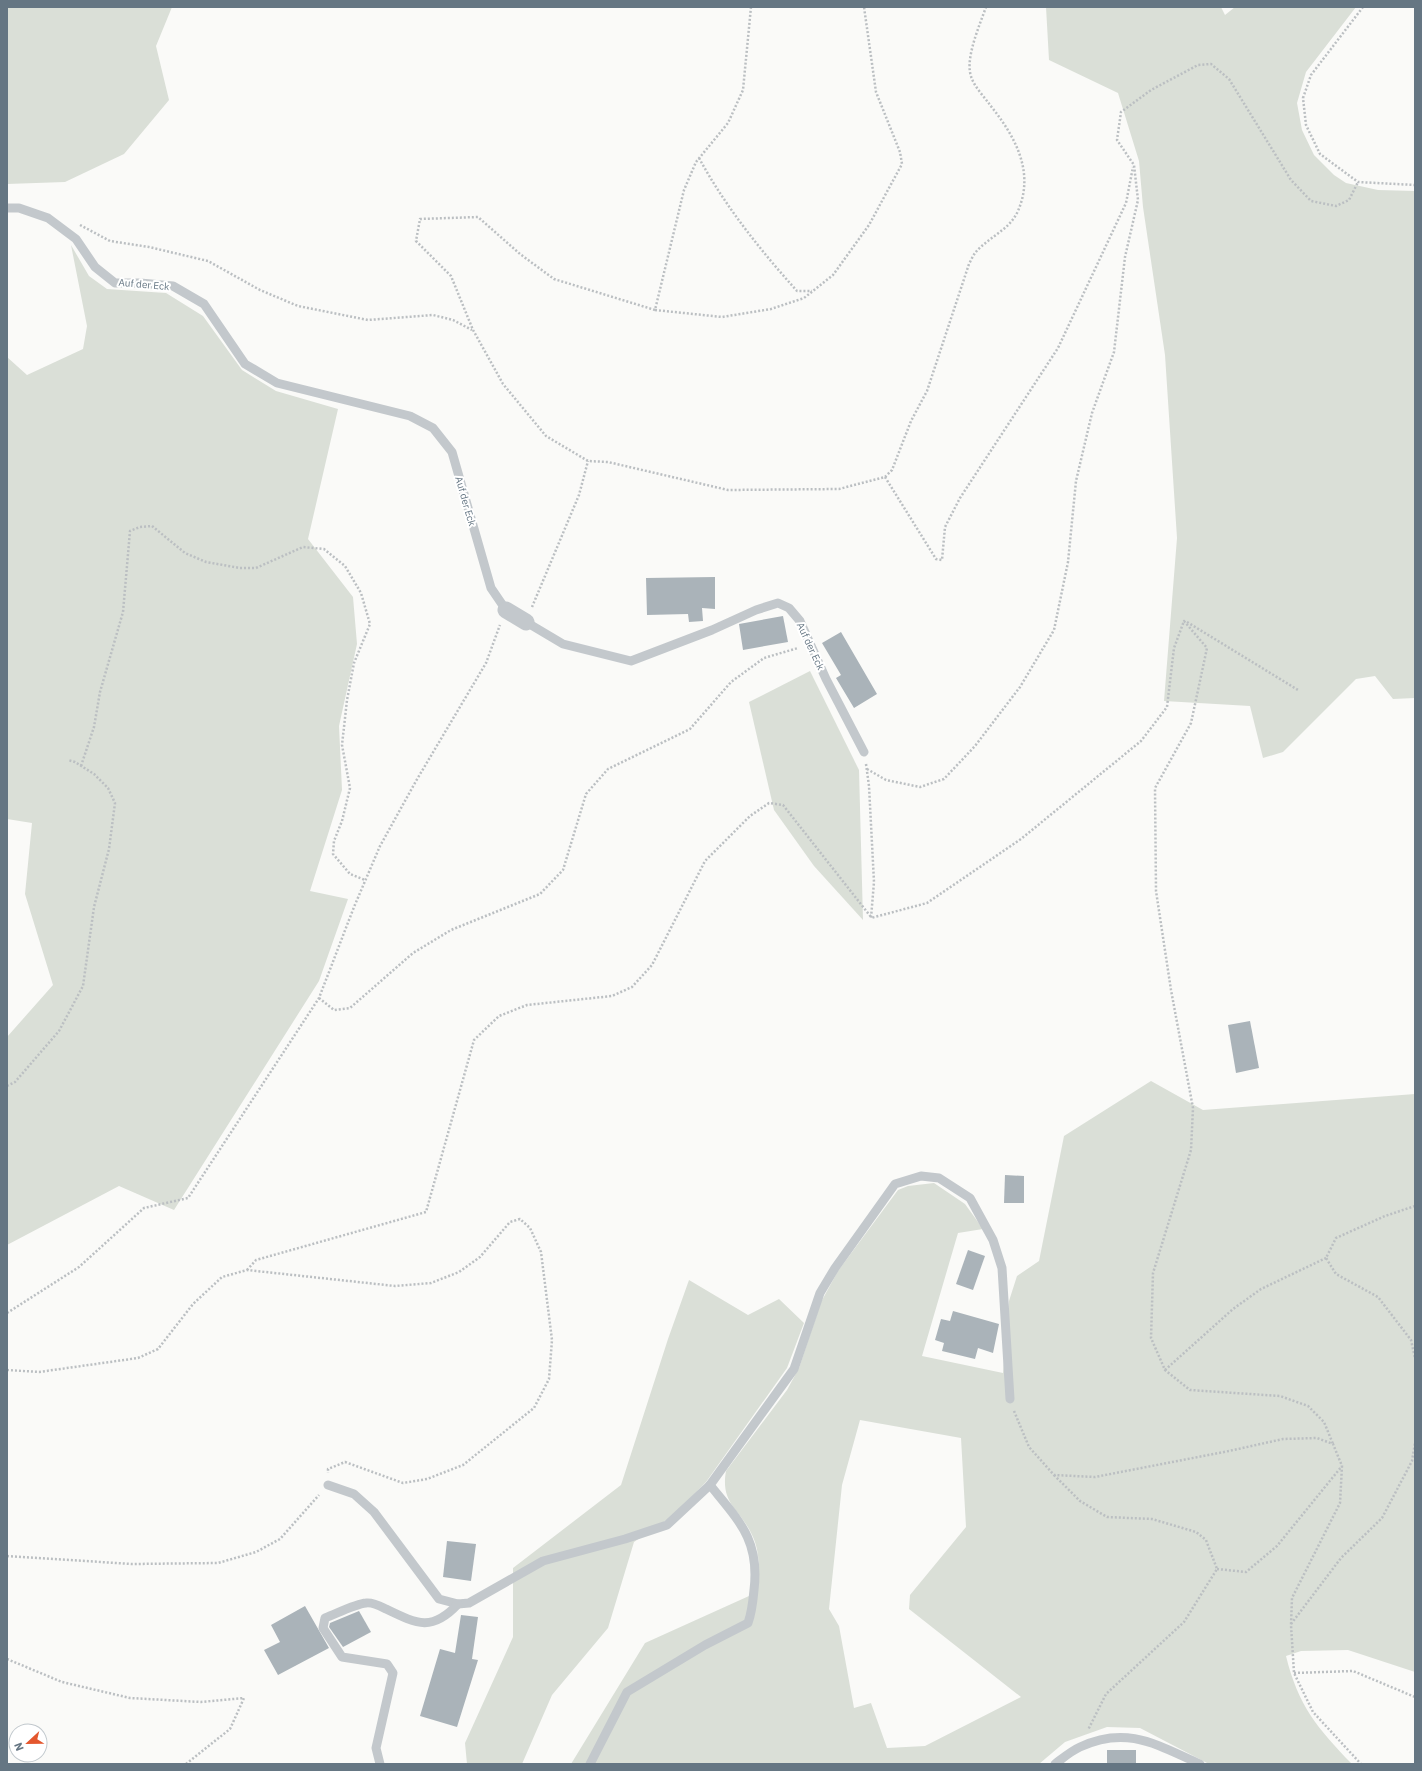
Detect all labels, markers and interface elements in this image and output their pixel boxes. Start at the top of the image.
street label: Auf der Eck [118,276,171,293]
street label: Auf der Eck [452,475,479,528]
street label: Auf der Eck [794,620,828,673]
north arrow [8,1723,48,1763]
text: N [11,1740,27,1753]

